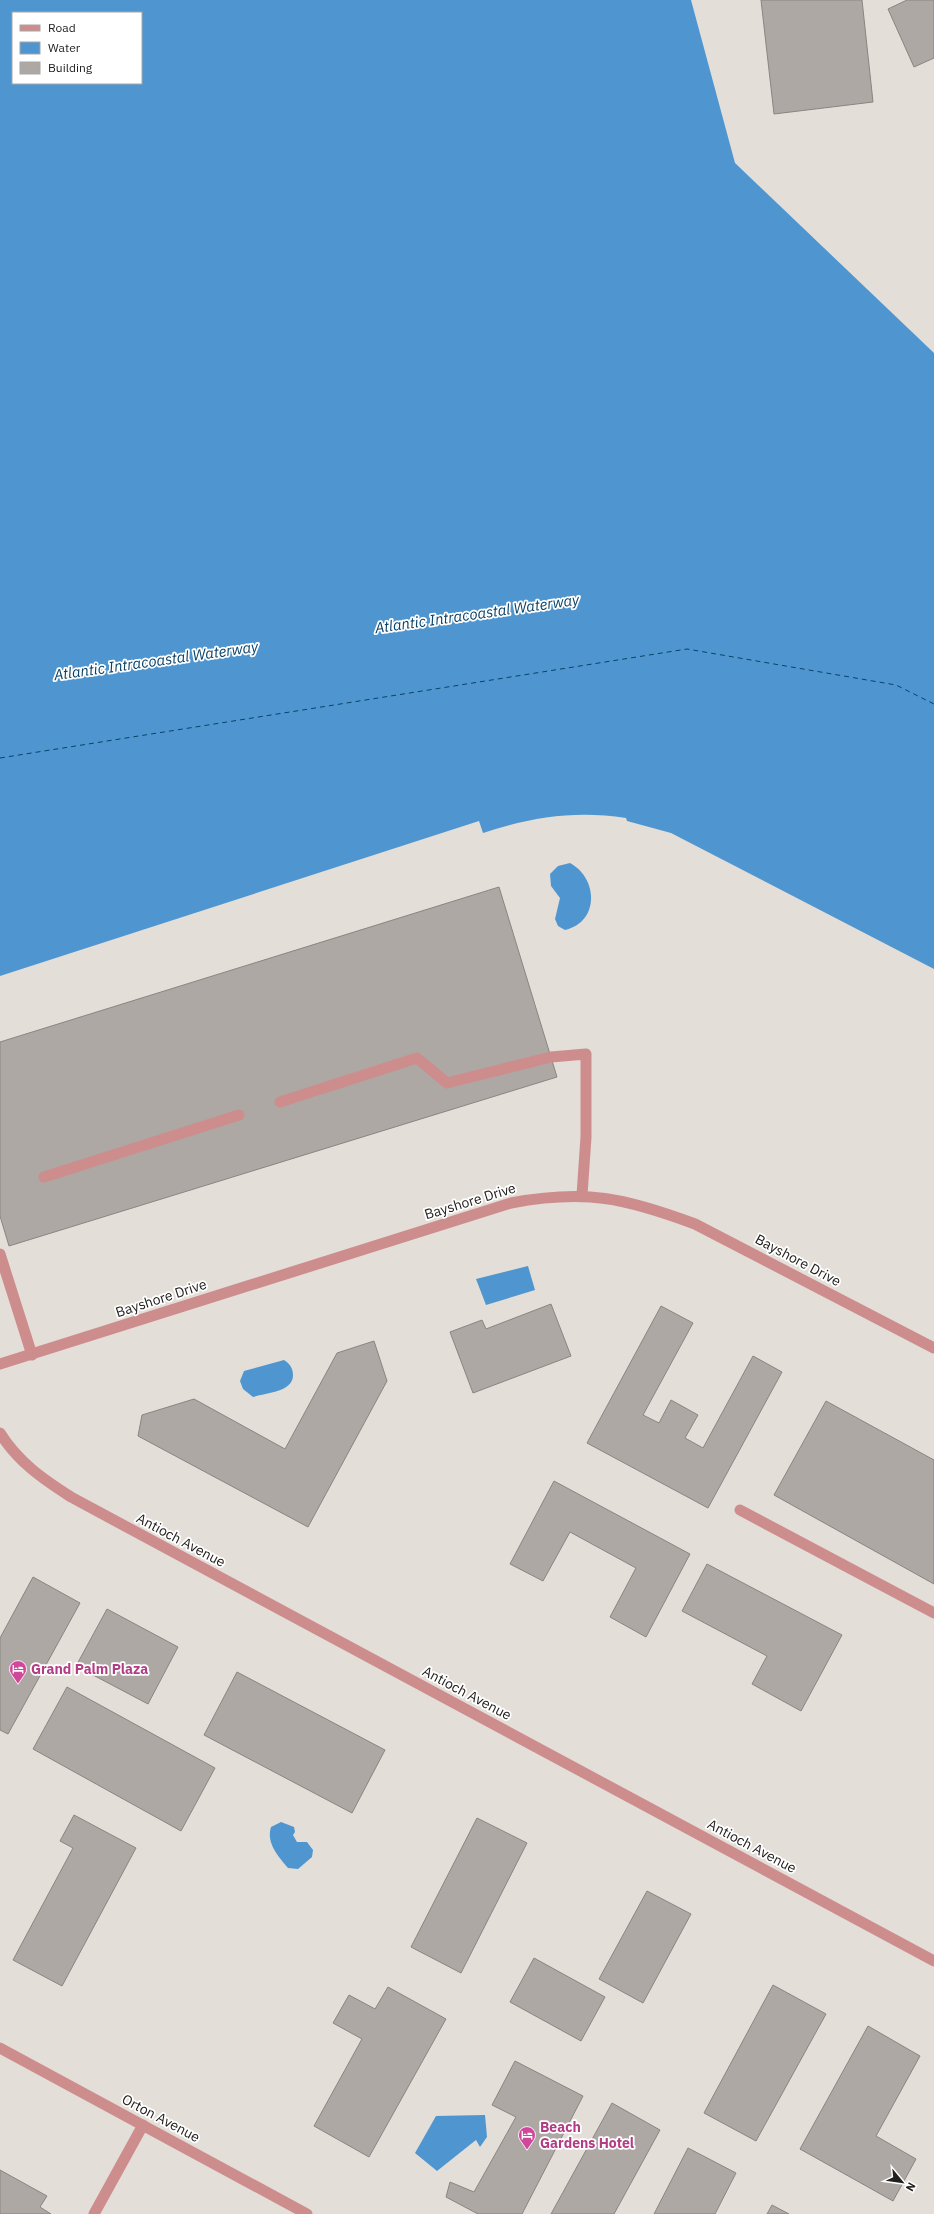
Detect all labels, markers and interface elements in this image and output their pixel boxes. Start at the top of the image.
legend [12,12,142,84]
text: Road [48,20,76,35]
text: Water [48,40,81,55]
text: Building [48,60,93,75]
water label: Atlantic Intracoastal Waterway [373,590,581,637]
water label: Atlantic Intracoastal Waterway [52,637,260,684]
street label: Bayshore Drive [422,1178,518,1223]
street label: Bayshore Drive [752,1230,844,1290]
street label: Bayshore Drive [113,1275,209,1321]
street label: Antioch Avenue [133,1509,229,1571]
hotel icon: Grand Palm Plaza [8,1659,28,1684]
place label: Grand Palm Plaza [31,1660,148,1678]
street label: Antioch Avenue [419,1662,515,1724]
street label: Antioch Avenue [704,1815,800,1877]
street label: Orton Avenue [119,2090,203,2146]
place label: Beach Gardens Hotel [540,2118,634,2152]
hotel icon: Beach Gardens Hotel [517,2125,537,2150]
north arrow [882,2162,922,2202]
text: N [903,2180,919,2194]

